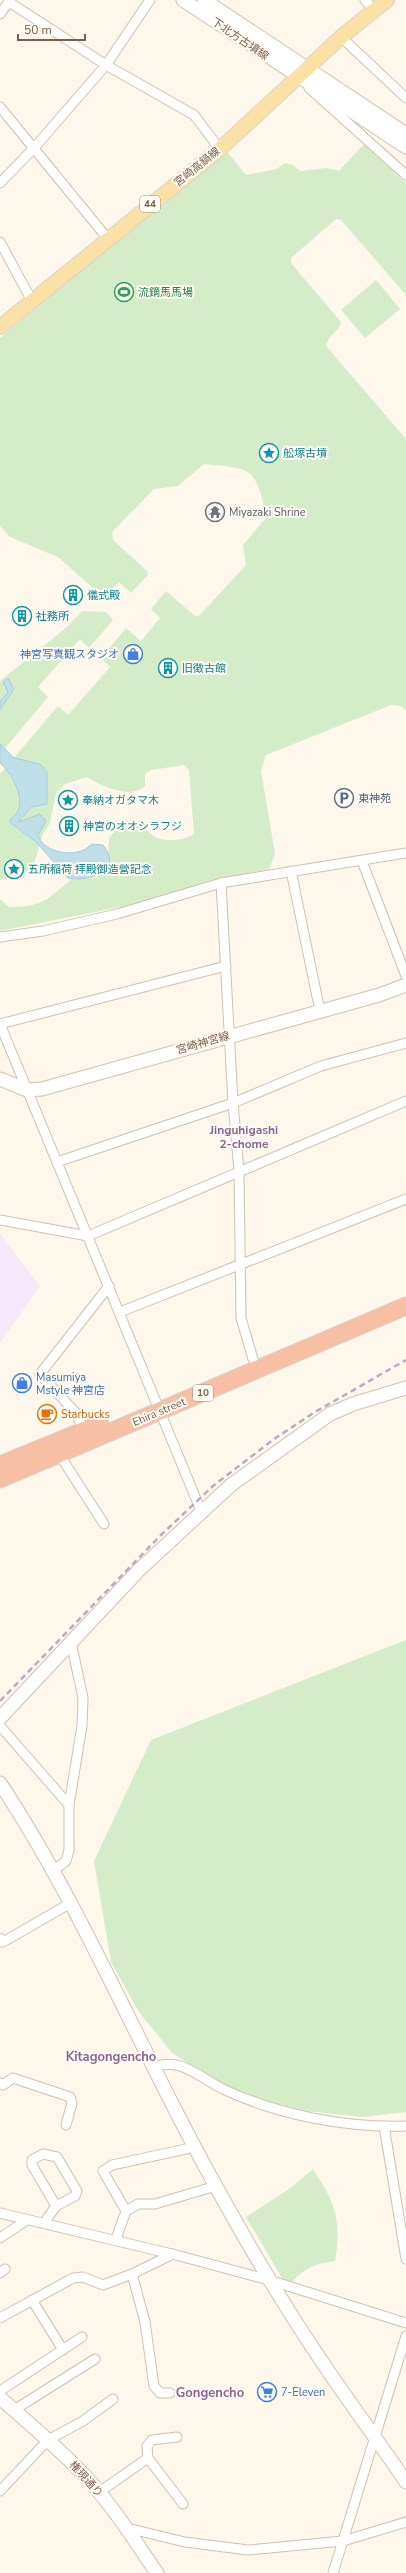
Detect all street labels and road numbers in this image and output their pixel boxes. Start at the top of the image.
street label: 下北方古墳線 [208,14,272,64]
street label: 宮崎高鍋線 [171,144,223,190]
road number: 44 [140,196,160,212]
street label: 宮崎神宮線 [174,1028,232,1058]
road number: 10 [193,1385,213,1401]
street label: Ehira street [130,1394,188,1430]
street label: 権現通り [66,2458,106,2500]

